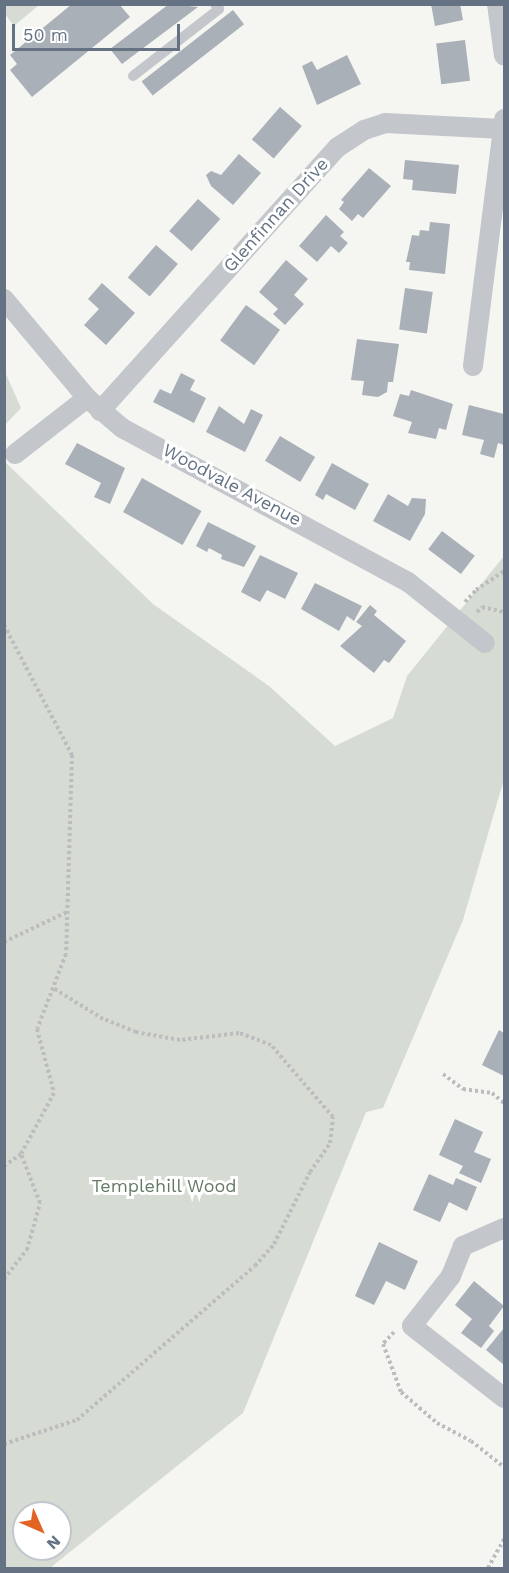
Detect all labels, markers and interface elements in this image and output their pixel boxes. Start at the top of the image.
scale bar [15,12,183,50]
text: 50 m [23,24,68,45]
street label: Glenfinnan Drive [219,153,333,277]
street label: Woodvale Avenue [159,439,305,531]
park label: Templehill Wood [91,1175,237,1197]
north arrow [12,1501,72,1561]
text: N [43,1532,65,1554]

